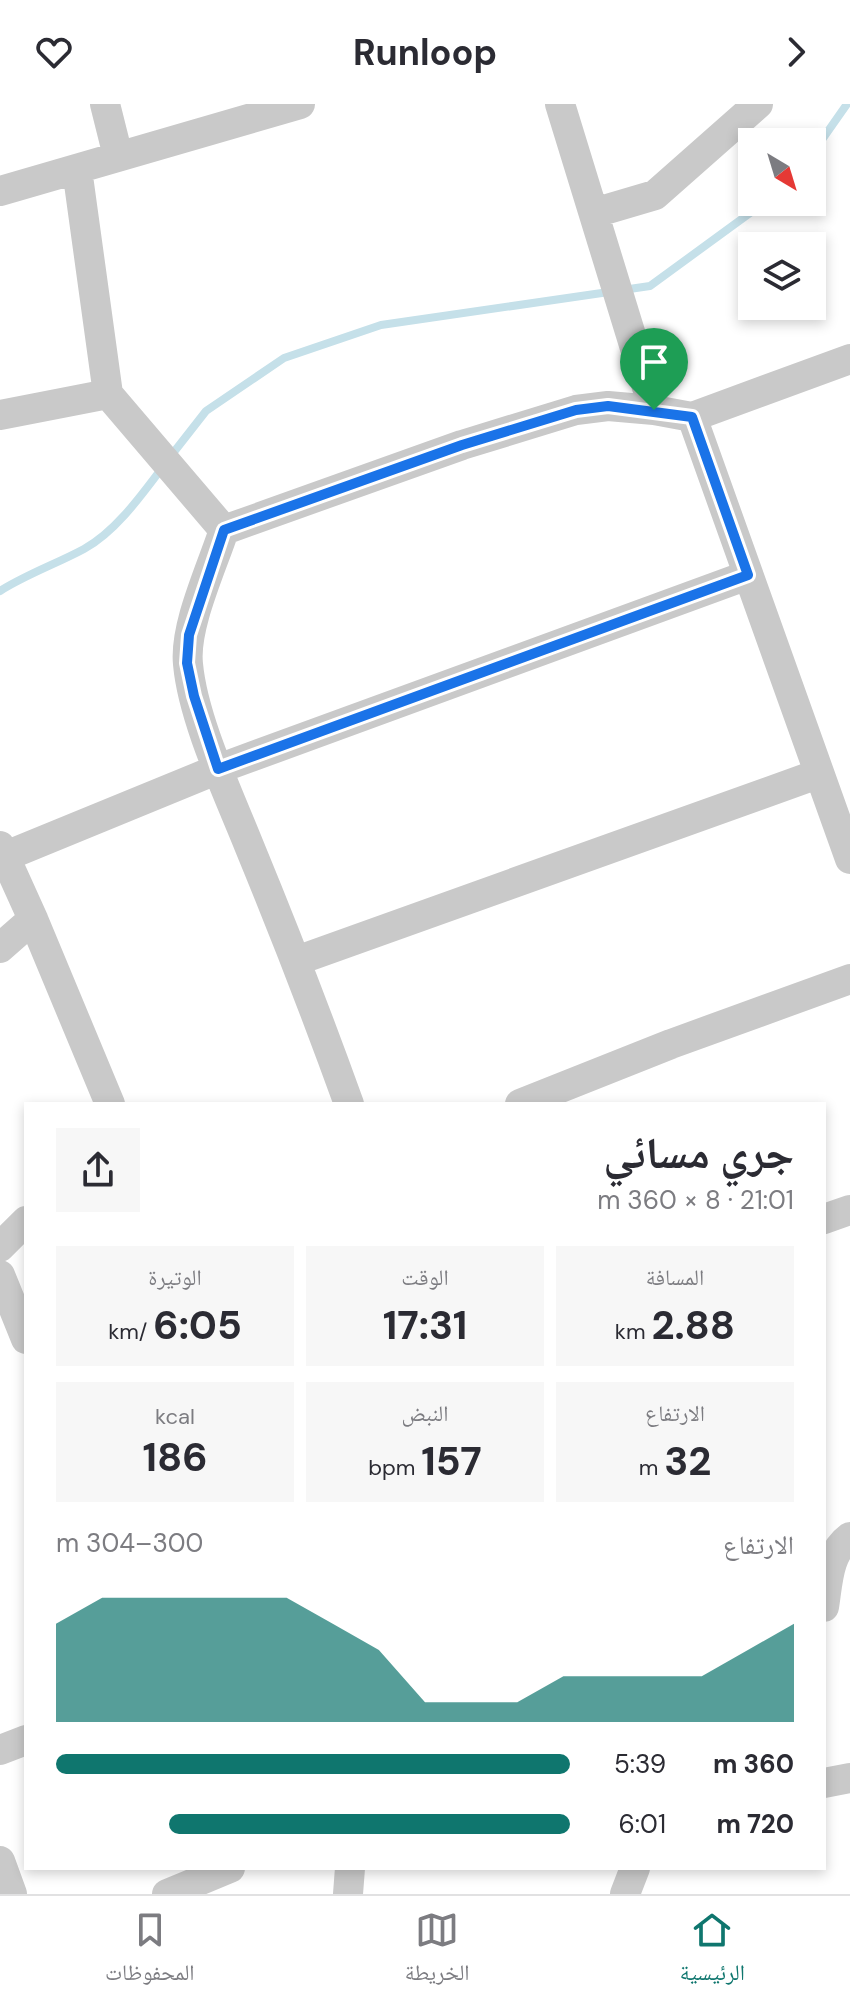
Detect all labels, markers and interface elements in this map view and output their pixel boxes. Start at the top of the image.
text: Runloop [353,29,497,76]
icon: heart [32,30,76,74]
icon: forward [774,30,818,74]
north arrow [738,128,826,216]
map controls [738,128,826,320]
button: layers [738,232,826,320]
pin [620,328,688,410]
icon: arrive [632,340,676,384]
text: جري مسائي [603,1124,794,1182]
button: share [56,1128,140,1212]
text: 21:01 · 8 × 360 m [597,1183,794,1217]
text: الوتيرة [148,1263,202,1292]
text: الوقت [401,1263,449,1292]
text: المسافة [646,1263,704,1292]
text: 6:05 [153,1299,242,1351]
text: 17:31 [383,1299,467,1351]
text: 2.88 [651,1299,735,1351]
text: /km [108,1317,153,1346]
text: km [615,1317,651,1346]
text: النبض [402,1399,448,1428]
text: الارتفاع [645,1399,705,1428]
text: kcal [155,1402,195,1431]
text: 186 [142,1431,208,1483]
text: 157 [421,1435,482,1487]
text: 32 [664,1435,711,1487]
text: bpm [368,1453,421,1482]
text: m [639,1453,664,1482]
text: 300–304 m [56,1526,203,1560]
text: الارتفاع [723,1528,794,1562]
text: 5:39 [614,1747,666,1781]
text: 360 m [713,1747,794,1781]
text: 6:01 [619,1807,666,1841]
text: 720 m [717,1807,794,1841]
tab: المحفوظات [105,1908,195,1994]
tab: الخريطة [405,1908,470,1994]
tab: الرئيسية [680,1908,745,1994]

